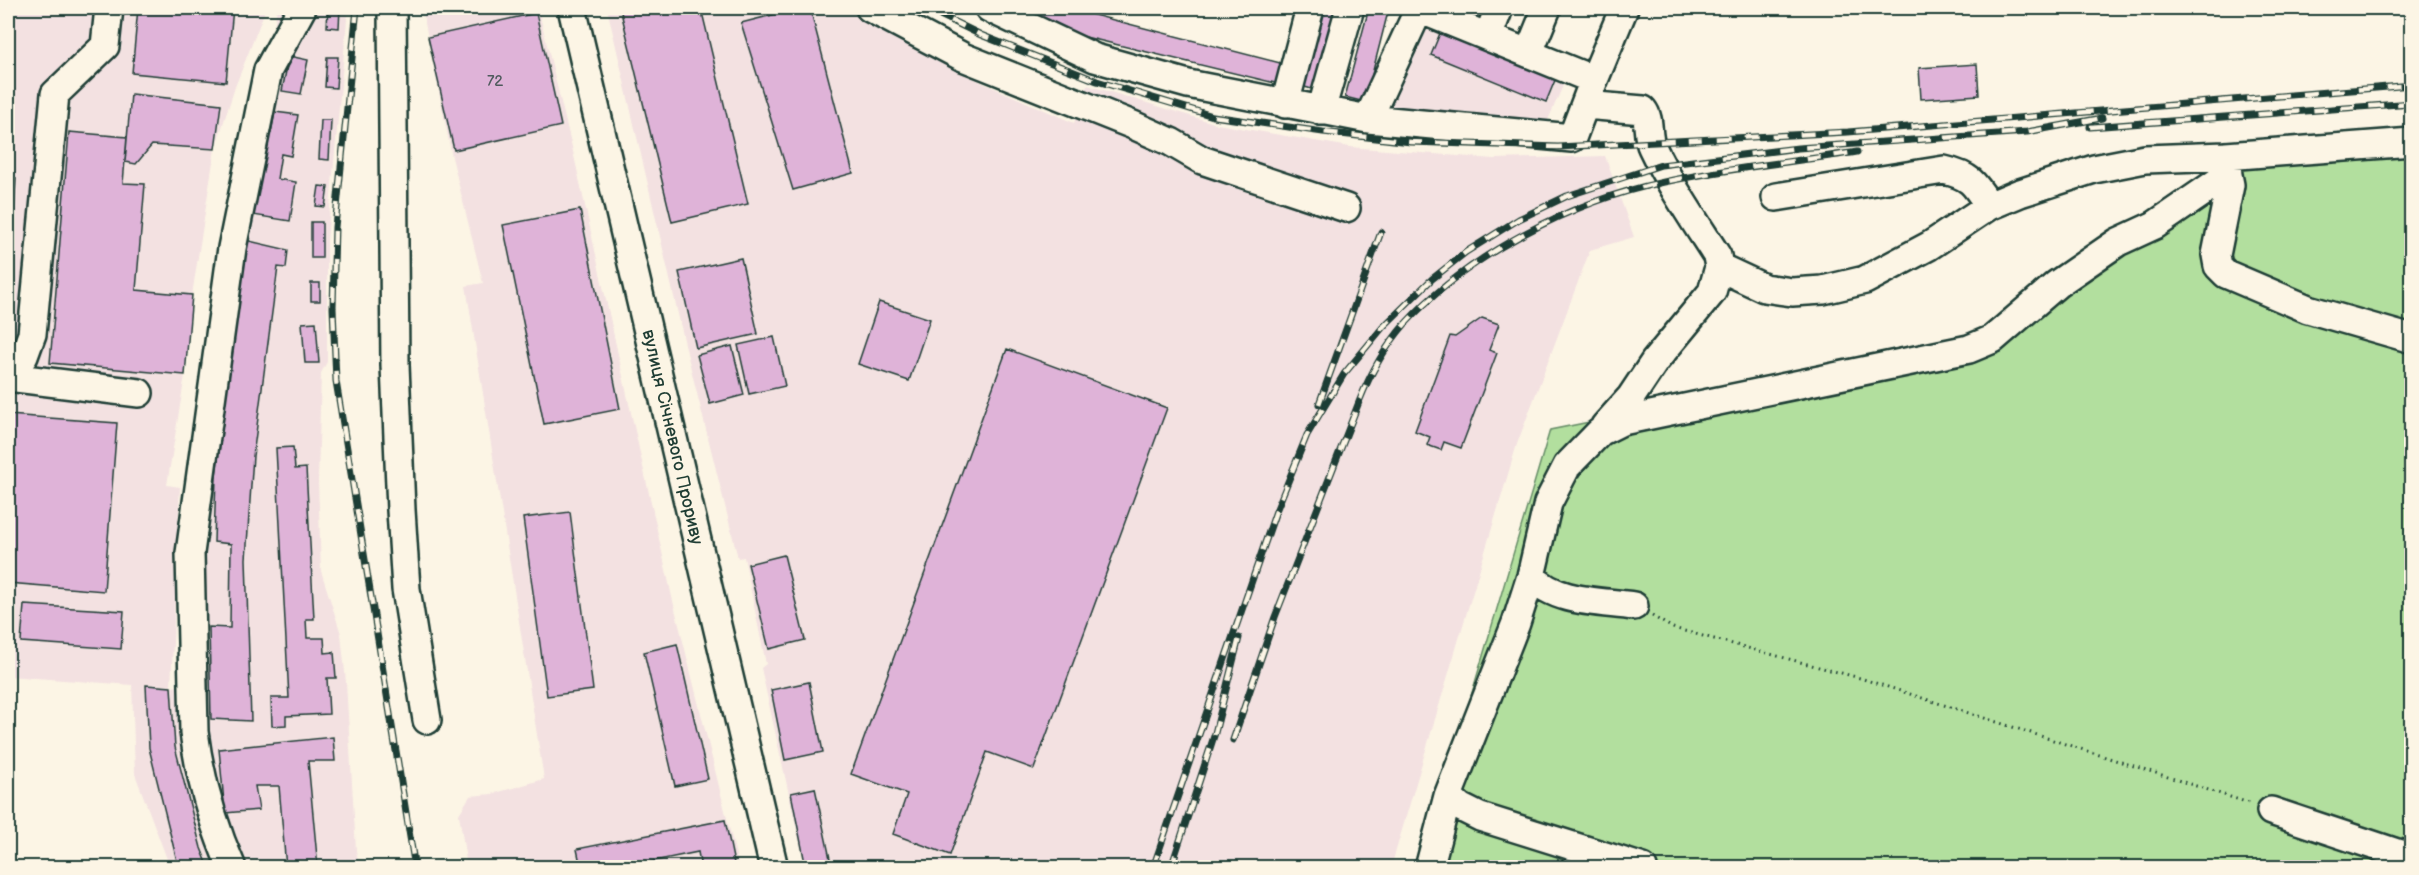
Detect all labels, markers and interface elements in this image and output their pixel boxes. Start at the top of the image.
house number: 72 [487,72,503,91]
street label: вулиця Січневого Прориву [638,327,708,547]

